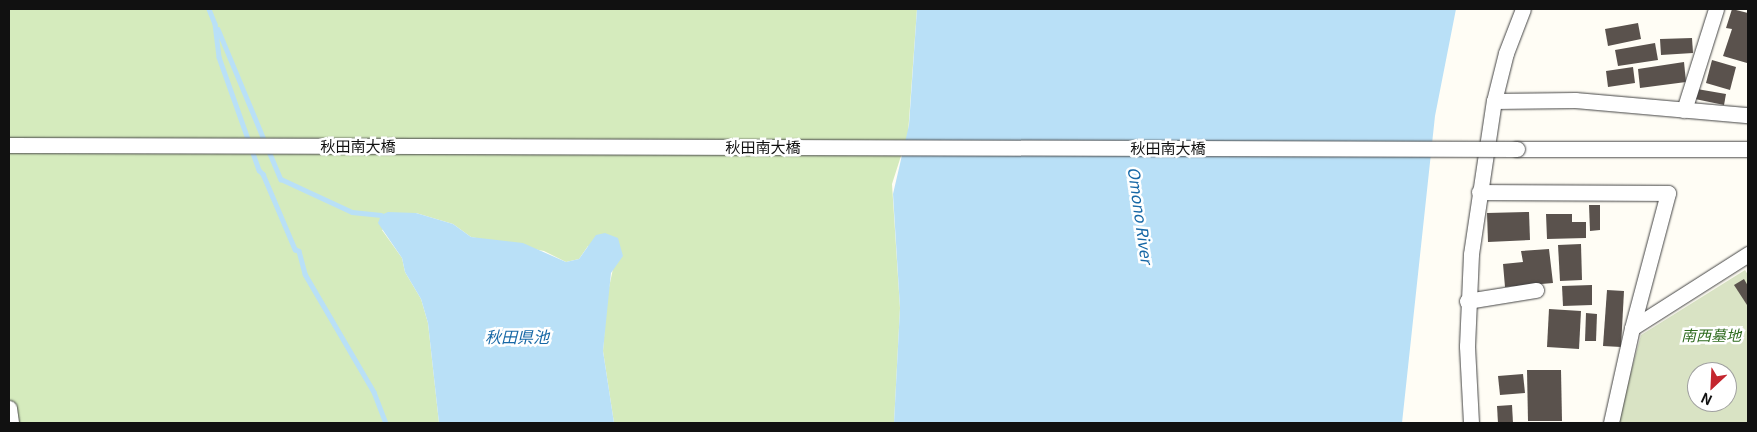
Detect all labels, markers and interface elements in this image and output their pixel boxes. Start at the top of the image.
street label: 秋田南大橋 [321,137,395,155]
street label: 秋田南大橋 [726,138,800,156]
street label: 秋田南大橋 [1131,139,1205,157]
water label: Omono River [1125,165,1157,265]
water label: 秋田県池 [485,326,549,346]
park label: 南西墓地 [1681,326,1741,344]
north arrow [1687,362,1737,412]
text: N [1697,388,1715,411]

